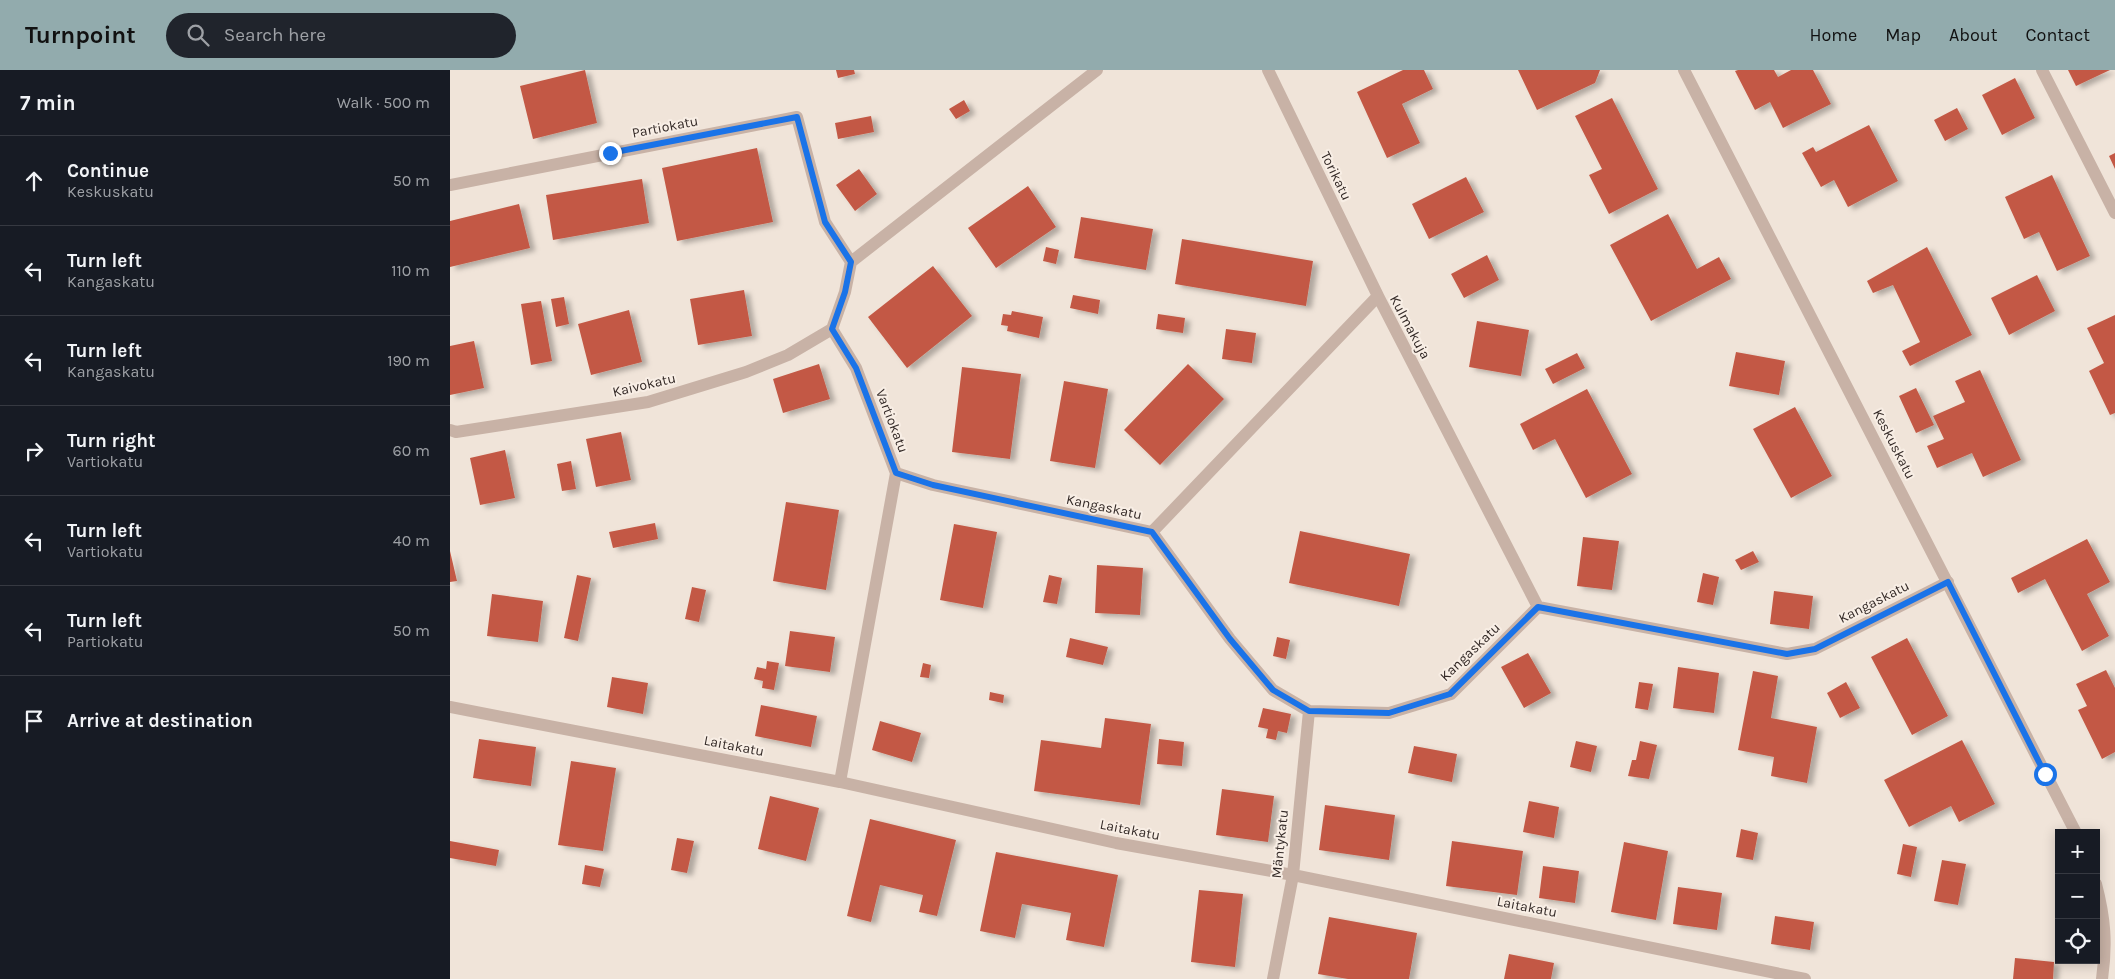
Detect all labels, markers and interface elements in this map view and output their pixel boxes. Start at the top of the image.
search box [166,13,516,58]
text: Turnpoint [25,21,136,49]
icon: search [184,21,212,49]
text: Search here [224,24,326,46]
text: Home [1809,24,1857,46]
text: Map [1885,24,1921,46]
text: About [1949,24,1998,46]
text: Contact [2026,24,2090,46]
text: 7 min [20,91,76,115]
text: Walk · 500 m [337,93,430,112]
street label: Partiokatu [631,112,699,142]
route end [599,142,622,165]
street label: Torikatu [1317,149,1355,203]
text: Continue [67,160,149,182]
icon: ahead [20,167,48,195]
text: 50 m [393,171,430,190]
text: Keskuskatu [67,182,154,201]
text: Turn left [67,250,142,272]
icon: left [20,257,48,285]
text: 110 m [391,261,430,280]
text: Kangaskatu [67,272,155,291]
street label: Kulmakuja [1386,292,1434,362]
text: Turn left [67,340,142,362]
icon: left [20,347,48,375]
text: 190 m [387,351,430,370]
text: Kangaskatu [67,362,155,381]
street label: Kaivokatu [611,369,677,401]
street label: Vartiokatu [872,387,912,455]
street label: Keskuskatu [1869,406,1919,482]
text: Turn right [67,430,156,452]
icon: right [20,437,48,465]
text: 60 m [393,441,430,460]
text: Vartiokatu [67,452,143,471]
street label: Kangaskatu [1065,491,1143,523]
text: Turn left [67,520,142,542]
icon: left [20,527,48,555]
text: 40 m [393,531,430,550]
text: Vartiokatu [67,542,143,561]
street label: Kangaskatu [1836,577,1912,627]
text: Turn left [67,610,142,632]
icon: left [20,617,48,645]
street label: Kangaskatu [1436,619,1504,685]
text: 50 m [393,621,430,640]
text: Partiokatu [67,632,144,651]
icon: arrive [20,707,48,735]
text: Arrive at destination [67,710,253,732]
street label: Laitakatu [703,732,765,760]
route start [2034,763,2057,786]
street label: Mäntykatu [1268,809,1292,879]
street label: Laitakatu [1099,816,1161,844]
map controls [2055,829,2100,964]
button: + [2055,829,2100,874]
button: − [2055,874,2100,919]
street label: Laitakatu [1496,893,1558,921]
button: locate [2055,919,2100,964]

